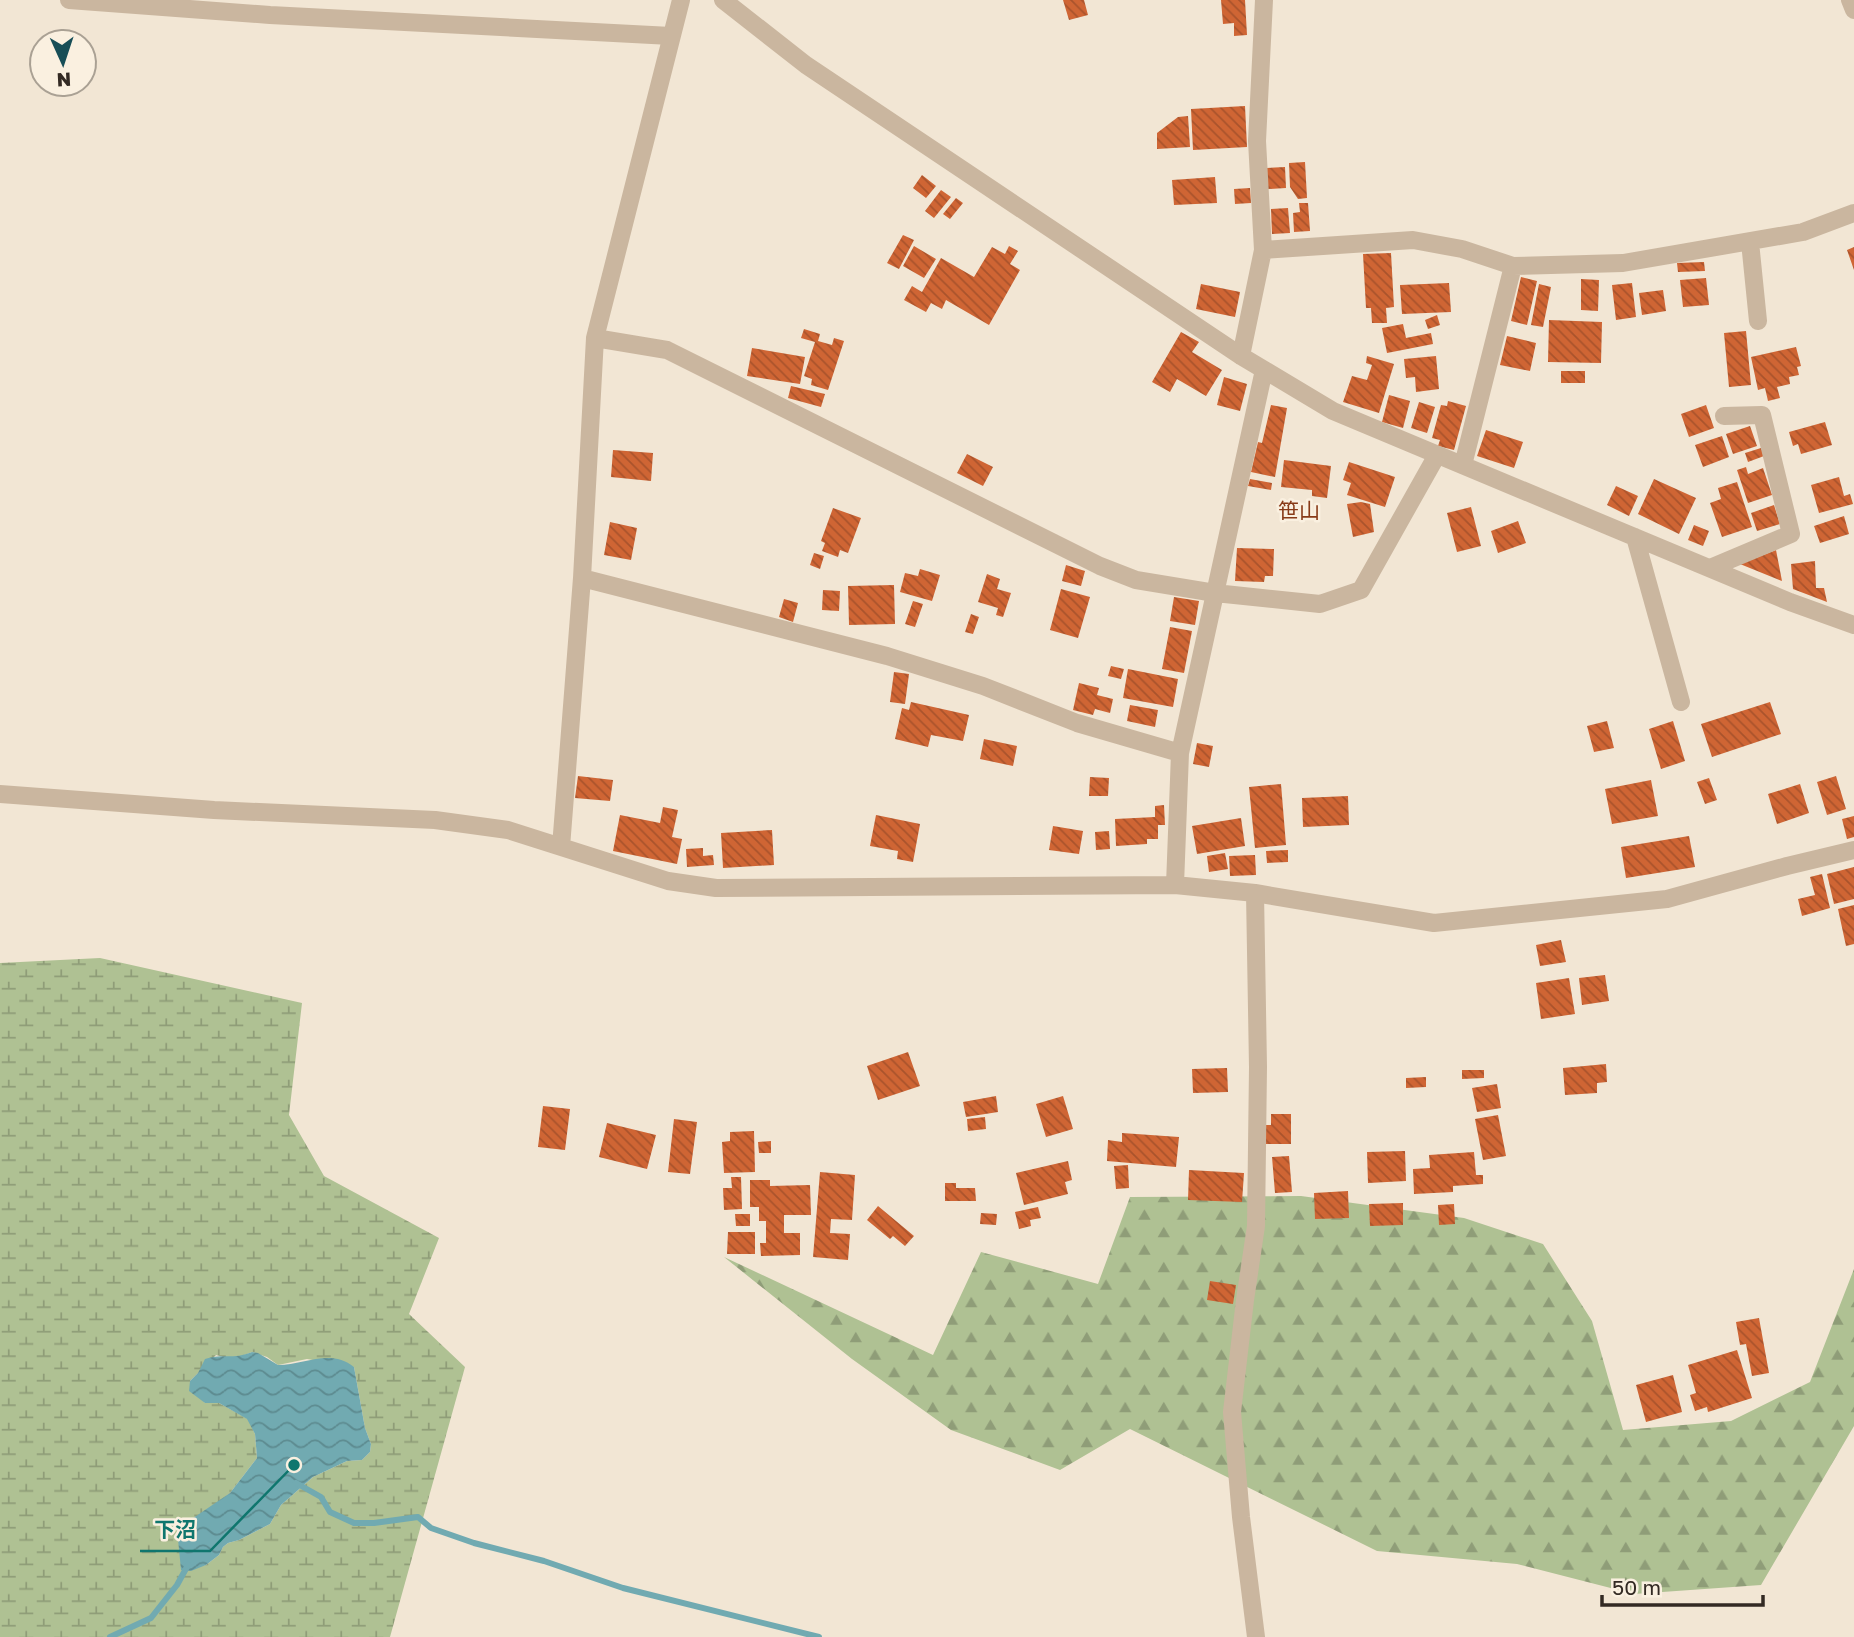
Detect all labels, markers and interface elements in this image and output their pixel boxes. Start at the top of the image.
north arrow [28,28,98,98]
text: N [56,69,72,92]
district label: 笹山 [1278,497,1320,523]
callout: 下沼 [140,1509,210,1551]
text: 下沼 [154,1516,196,1542]
scale bar [1602,1564,1763,1608]
text: 50 m [1612,1574,1661,1600]

